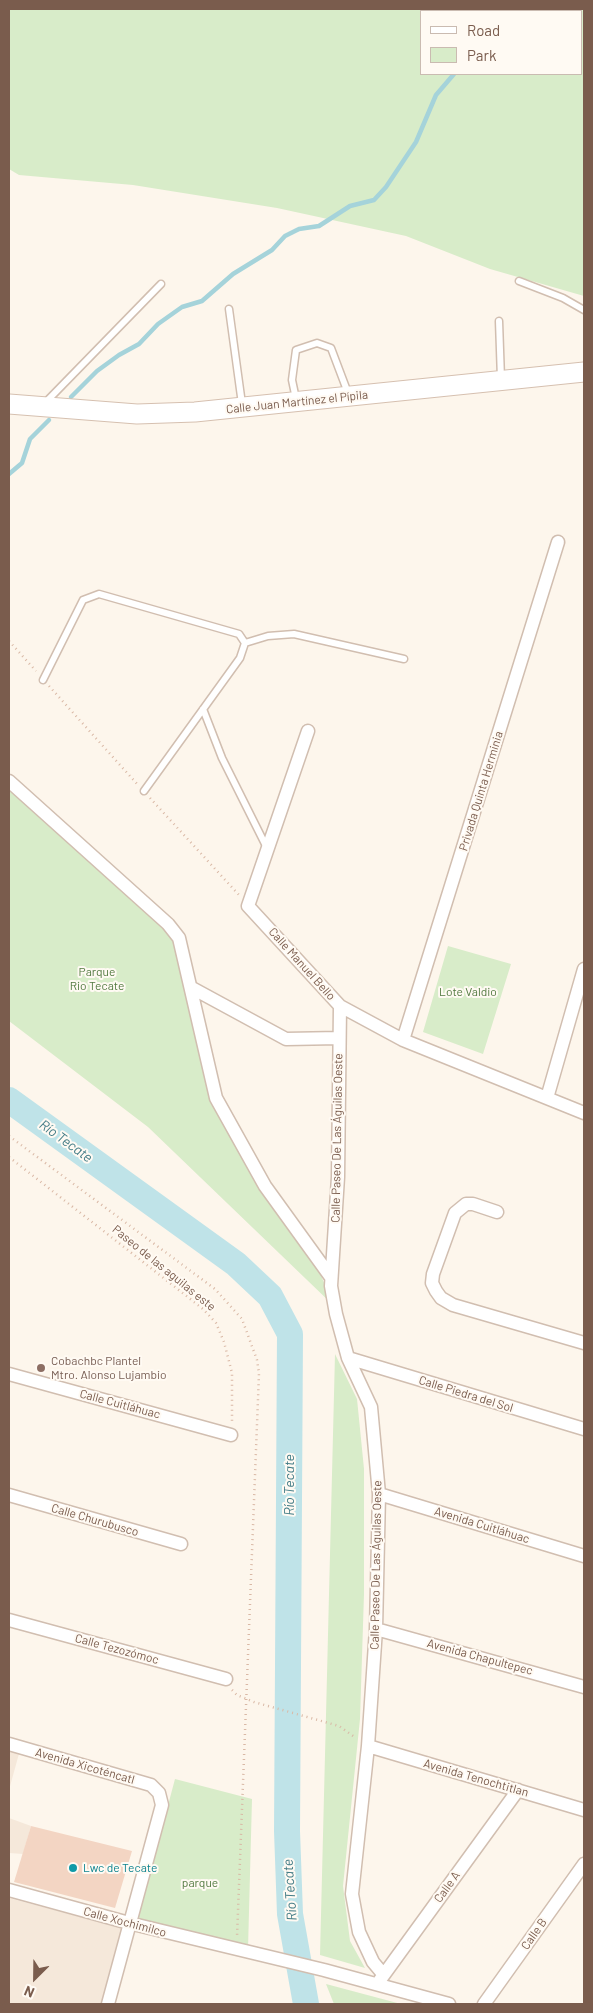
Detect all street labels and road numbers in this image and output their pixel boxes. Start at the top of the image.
street label: Calle Juan Martínez el Pípila [225,387,369,417]
street label: Privada Quinta Herminia [456,729,506,853]
street label: Calle Manuel Bello [266,925,338,1003]
street label: Calle Paseo De Las Águilas Oeste [328,1053,346,1223]
street label: Paseo de las aguilas este [110,1222,218,1314]
street label: Calle Piedra del Sol [417,1373,515,1415]
street label: Calle Cuitláhuac [78,1386,162,1422]
street label: Calle Paseo De Las Águilas Oeste [367,1480,385,1650]
street label: Calle Churubusco [50,1501,140,1539]
street label: Avenida Cuitláhuac [433,1504,531,1546]
street label: Calle Tezozómoc [73,1631,161,1667]
street label: Avenida Chapultepec [426,1636,534,1678]
street label: Avenida Xicoténcatl [34,1745,136,1787]
street label: Avenida Tenochtitlan [422,1756,530,1800]
street label: Calle A [431,1869,463,1905]
street label: Calle Xochimilco [82,1904,168,1940]
street label: Calle B [518,1915,550,1953]

